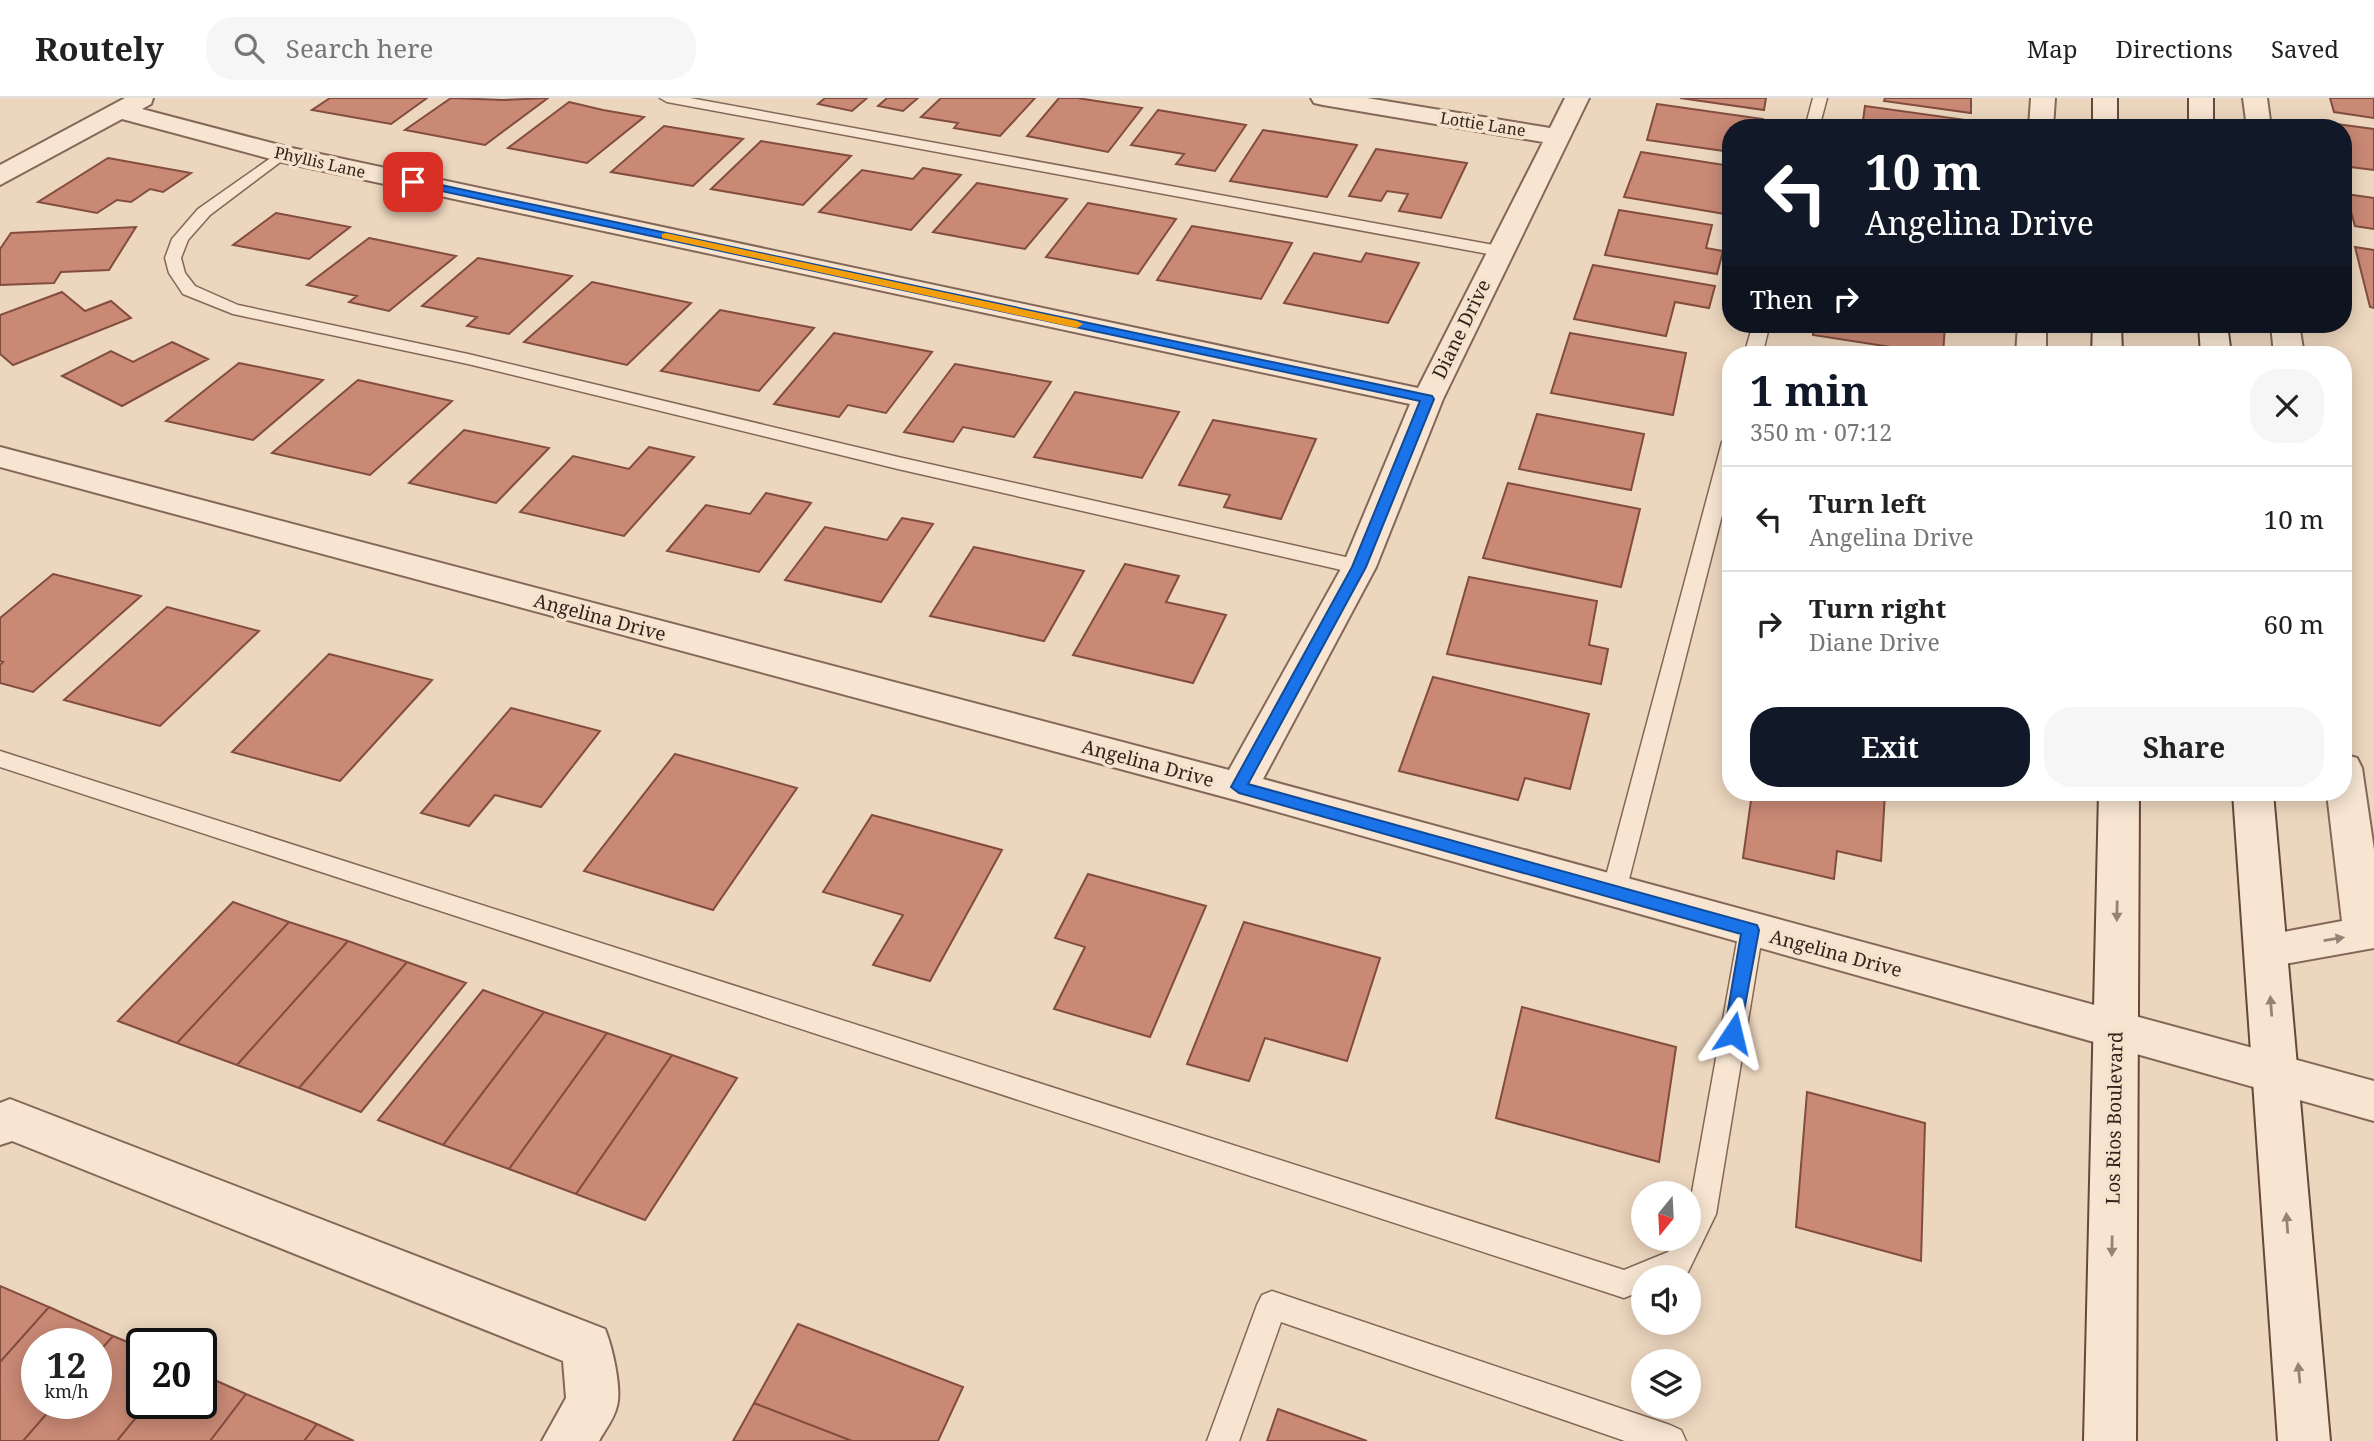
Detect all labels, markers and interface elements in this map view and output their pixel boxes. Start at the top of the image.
search box [206,17,696,80]
text: Routely [35,26,164,71]
icon: search [230,29,268,67]
text: Search here [286,30,433,66]
text: Map [2027,32,2078,65]
text: Directions [2116,32,2233,65]
text: Saved [2271,32,2339,65]
street label: Lottie Lane [1439,106,1527,142]
text: 10 m [1865,138,1981,204]
street label: Phyllis Lane [272,141,368,183]
icon: left [1750,147,1841,238]
pin [383,152,443,212]
icon: arrive [394,163,432,201]
text: Angelina Drive [1865,201,2094,244]
street label: Diane Drive [1426,275,1496,383]
icon: right [1827,280,1865,318]
text: Then [1750,281,1813,317]
text: 1 min [1750,361,1869,418]
button: close [2250,369,2324,443]
text: 350 m · 07:12 [1750,416,1892,448]
text: Turn left [1809,485,1926,521]
icon: left [1750,500,1788,538]
text: 10 m [2264,501,2324,537]
text: Angelina Drive [1809,521,1974,553]
street label: Angelina Drive [531,587,669,647]
text: Turn right [1809,590,1946,626]
icon: right [1750,605,1788,643]
text: 60 m [2264,606,2324,642]
text: Diane Drive [1809,626,1940,658]
button: Exit [1750,707,2030,787]
button: Share [2044,707,2324,787]
street label: Angelina Drive [1079,733,1217,793]
one-way arrow [2111,900,2123,922]
street label: Angelina Drive [1767,923,1905,983]
one-way arrow [2323,933,2345,944]
one-way arrow [2265,995,2276,1017]
position arrow [1696,996,1770,1070]
street label: Los Rios Boulevard [2099,1031,2129,1205]
north arrow [1631,1181,1701,1251]
map controls [1631,1181,1701,1419]
one-way arrow [2281,1212,2292,1234]
one-way arrow [2107,1235,2118,1257]
button: sound [1631,1265,1701,1335]
speed limit sign: 20 [126,1328,217,1419]
text: 12 [47,1341,86,1388]
button: layers [1631,1349,1701,1419]
one-way arrow [2293,1362,2304,1384]
text: km/h [44,1379,89,1403]

